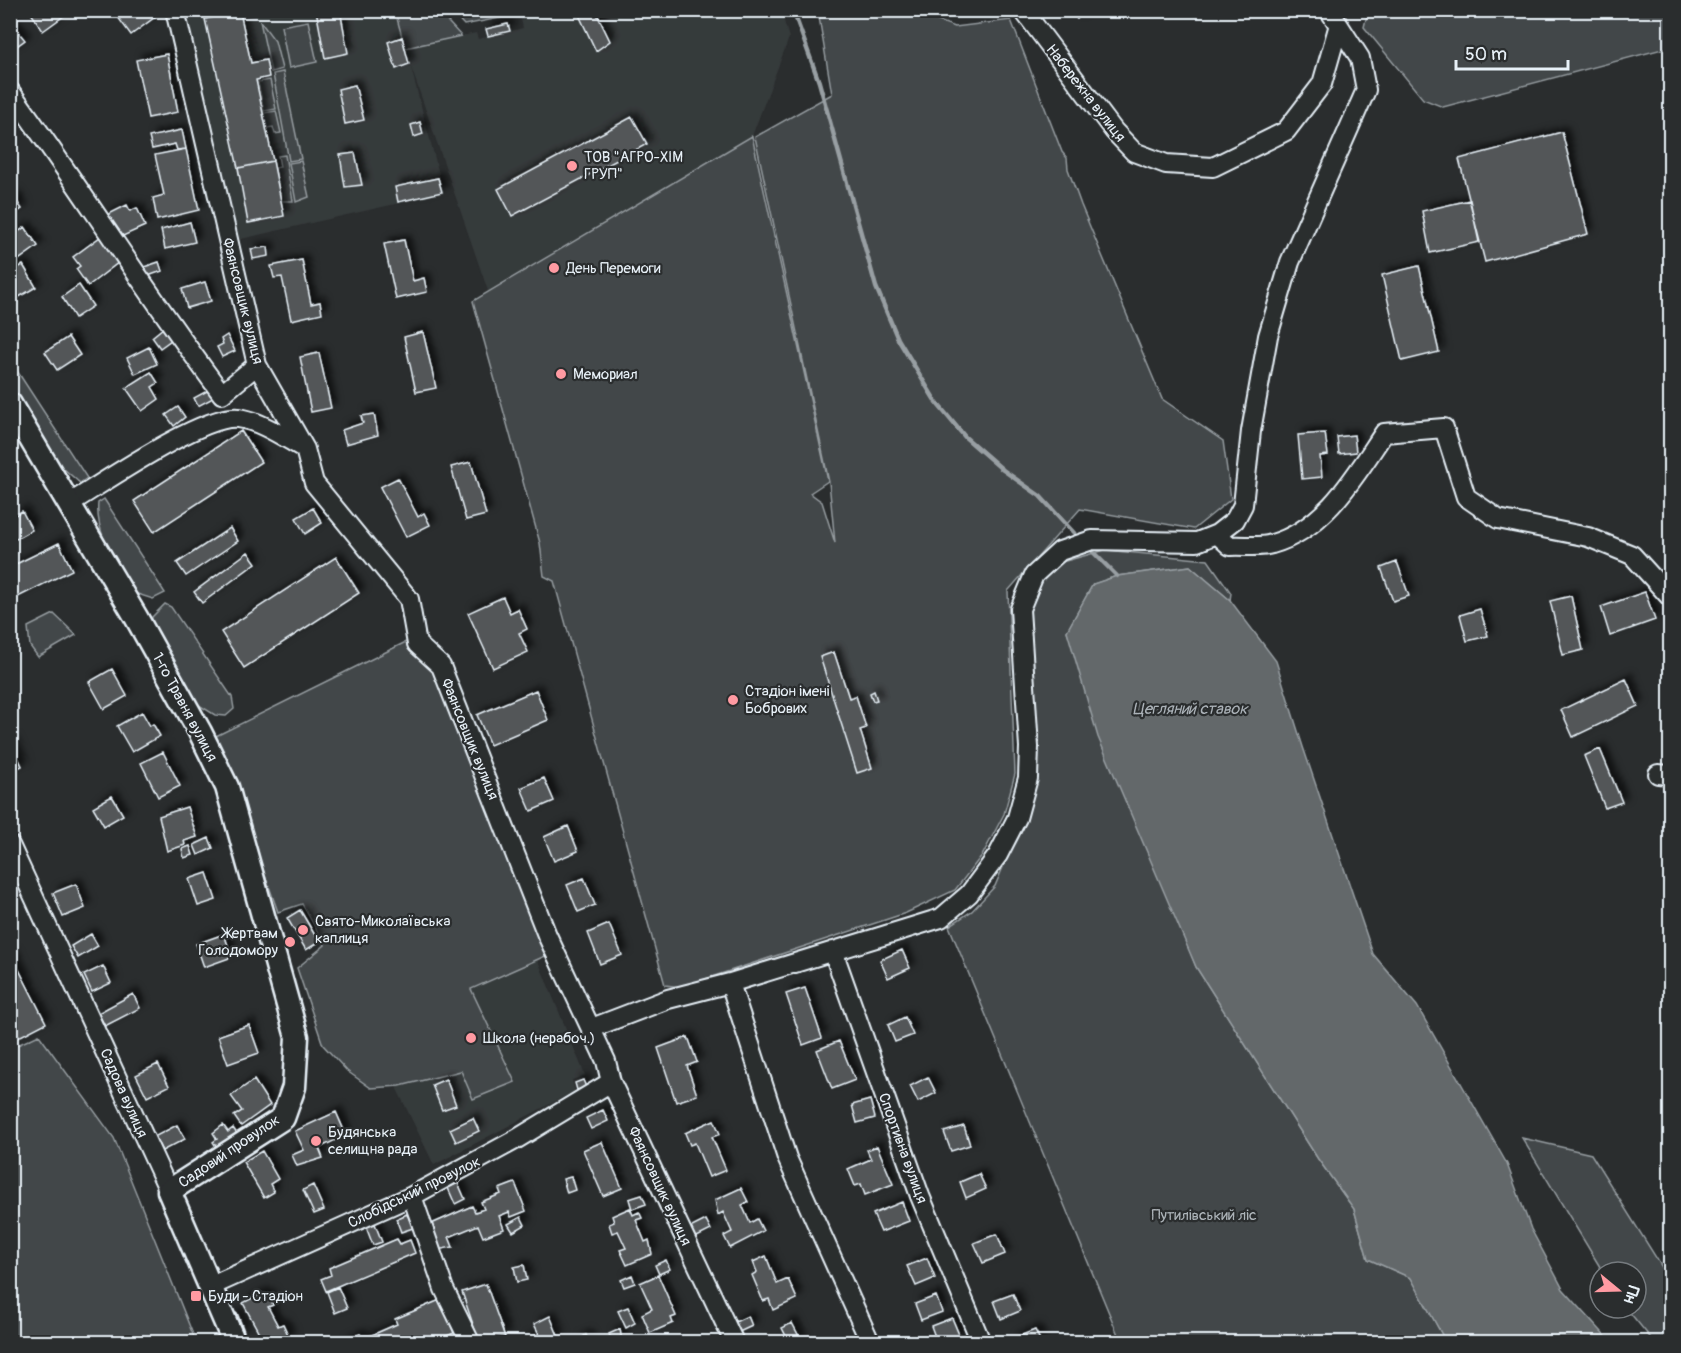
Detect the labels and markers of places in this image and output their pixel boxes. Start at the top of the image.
place label: ТОВ "АГРО-ХІМ ГРУП" [584,148,683,184]
marker: ТОВ "АГРО-ХІМ ГРУП" [565,159,579,173]
place label: День Перемоги [565,259,661,278]
marker: День Перемоги [547,261,561,275]
place label: Мемориал [573,365,638,384]
marker: Мемориал [554,367,568,381]
place label: Стадіон імені Бобрових [745,682,830,718]
marker: Стадіон імені Бобрових [726,693,740,707]
place label: Свято-Миколаївська каплиця [315,912,451,948]
marker: Свято-Миколаївська каплиця [296,923,310,937]
place label: Жертвам Голодомору [198,924,279,960]
marker: Жертвам Голодомору [283,935,297,949]
place label: Школа (нерабоч.) [483,1029,595,1048]
marker: Школа (нерабоч.) [464,1031,478,1045]
place label: Будянська селищна рада [328,1123,417,1159]
marker: Будянська селищна рада [309,1134,323,1148]
place label: Буди - Стадіон [208,1287,303,1306]
marker: Буди - Стадіон [189,1289,203,1303]

